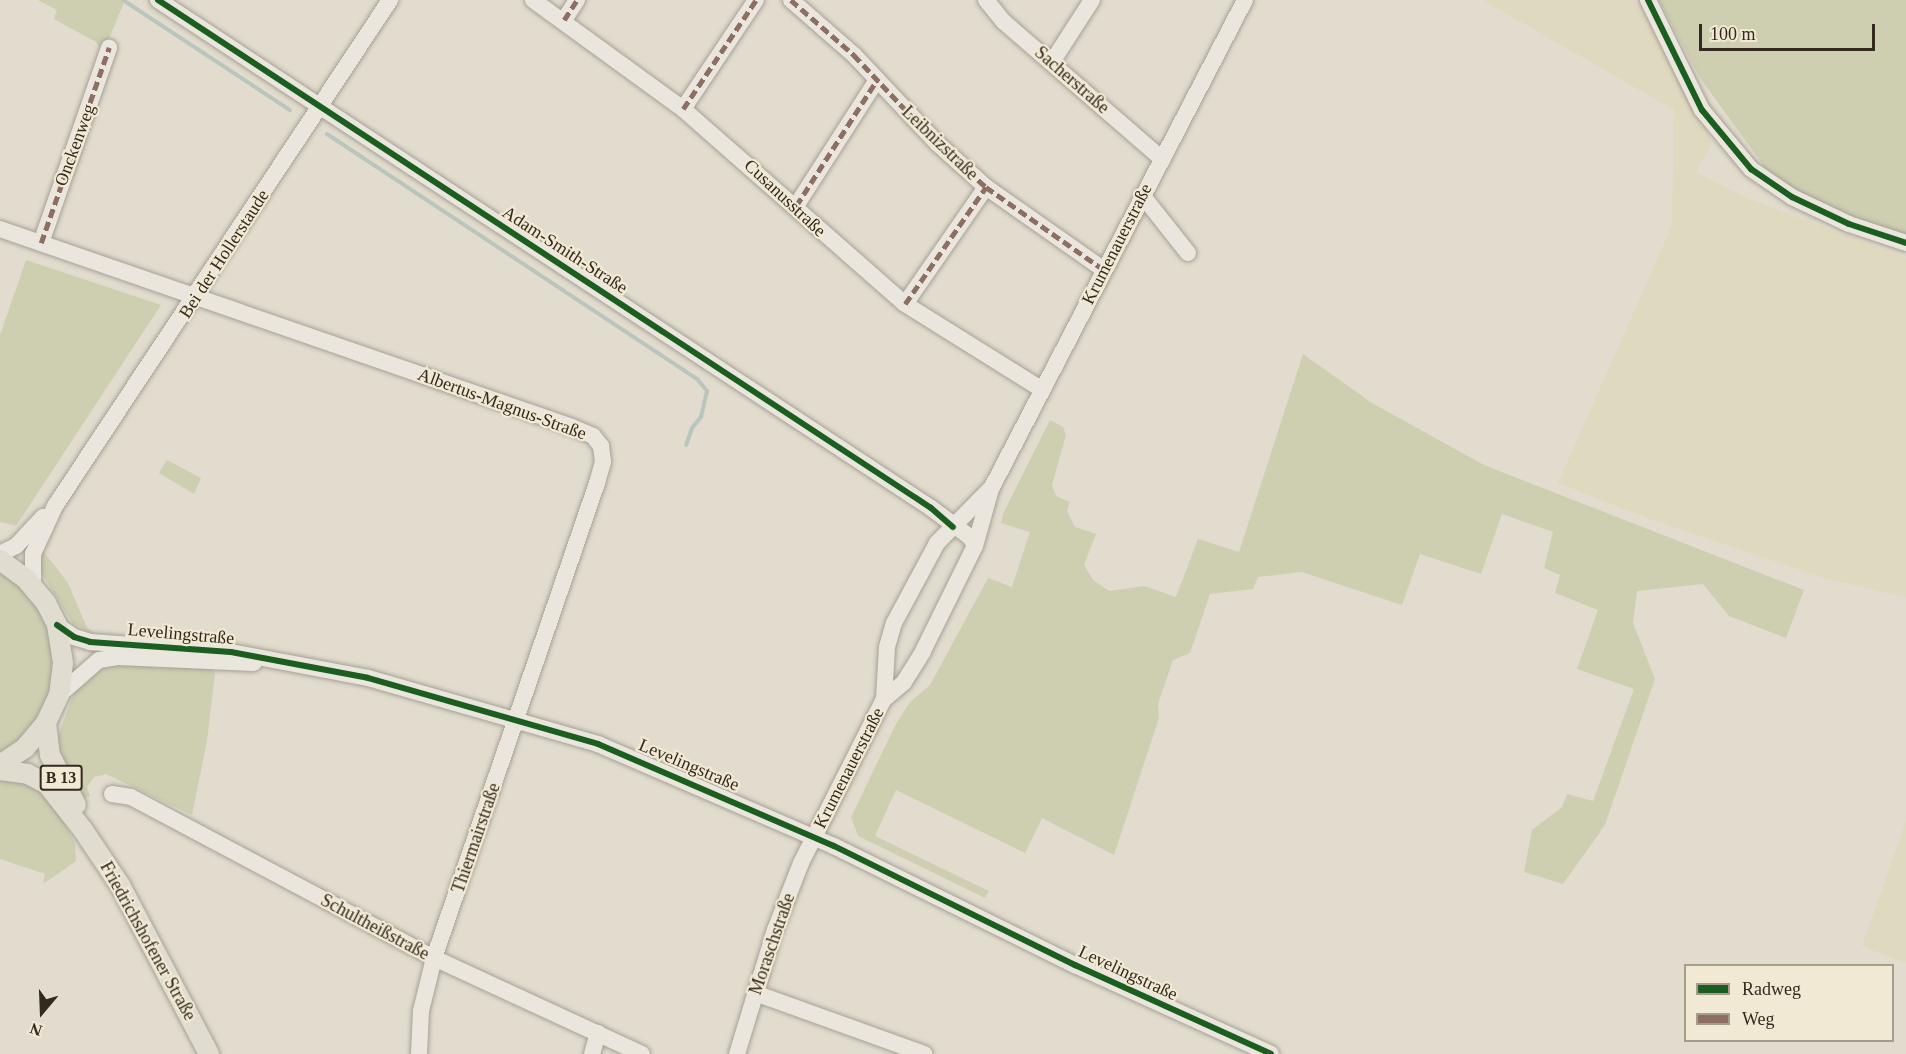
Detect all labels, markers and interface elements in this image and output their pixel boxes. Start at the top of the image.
scale bar [1702,12,1878,50]
text: 100 m [1710,24,1756,44]
street label: Sacherstraße [1030,42,1114,118]
street label: Onckenweg [50,101,100,189]
street label: Leibnizstraße [897,101,983,185]
street label: Cusanusstraße [740,155,830,241]
street label: Krumenauerstraße [1077,180,1157,308]
street label: Bei der Hollerstaude [174,186,274,322]
street label: Adam-Smith-Straße [498,201,632,299]
street label: Albertus-Magnus-Straße [415,363,589,445]
street label: Levelingstraße [127,619,235,649]
street label: Krumenauerstraße [809,704,889,832]
street label: Levelingstraße [636,734,742,796]
road number: B 13 [38,765,84,791]
street label: Thiermairstraße [447,780,505,896]
street label: Friedrichshofener Straße [95,858,201,1024]
street label: Schultheißstraße [317,889,433,965]
street label: Moraschstraße [745,890,799,998]
street label: Levelingstraße [1075,941,1181,1005]
legend [1684,964,1894,1042]
text: Radweg [1742,979,1801,999]
north arrow [12,982,72,1042]
text: Weg [1742,1009,1775,1029]
text: N [28,1020,44,1039]

